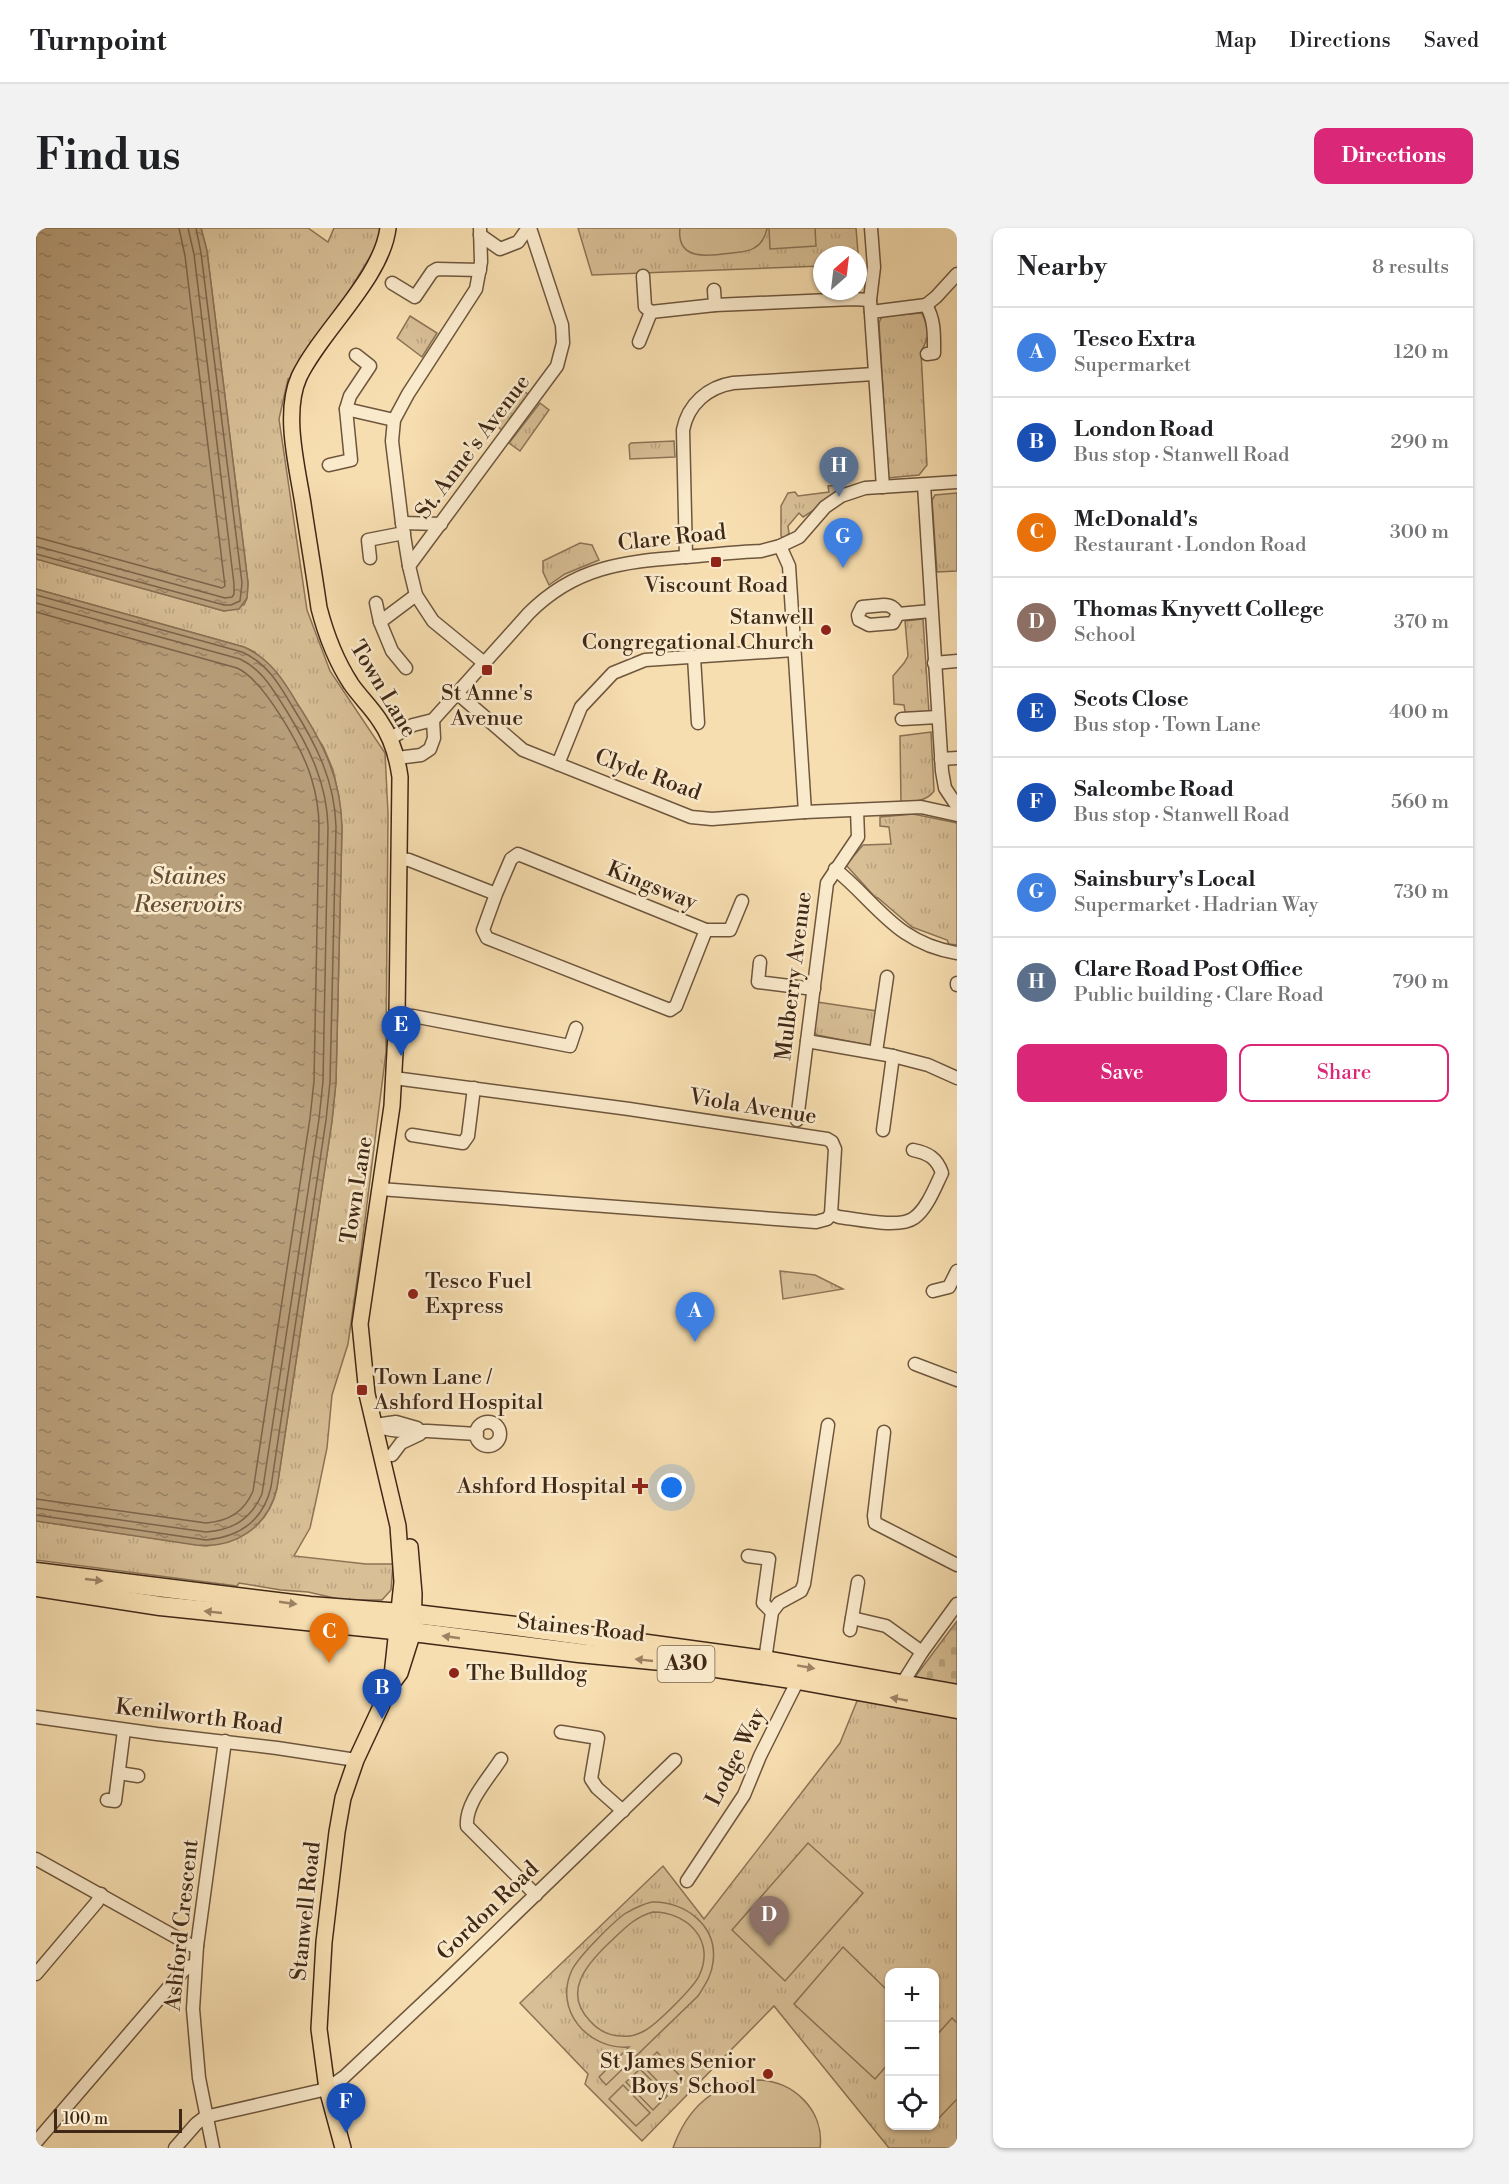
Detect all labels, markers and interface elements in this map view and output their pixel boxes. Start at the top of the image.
text: Turnpoint [30,24,166,59]
text: Map [1215,28,1257,54]
text: Directions [1290,28,1391,54]
text: Saved [1424,28,1479,54]
button: Directions [1314,128,1473,184]
text: Find us [36,130,180,183]
north arrow [813,246,867,300]
text: Nearby [1017,251,1107,283]
text: 8 results [1372,255,1449,280]
text: Tesco Extra [1074,326,1196,353]
text: A [1029,340,1044,365]
text: 120 m [1394,340,1449,365]
text: Supermarket [1074,353,1191,378]
street label: St. Anne's Avenue [410,369,536,525]
text: London Road [1074,416,1214,443]
text: B [1029,430,1044,455]
text: 290 m [1391,430,1449,455]
text: Bus stop · Stanwell Road [1074,443,1289,468]
pin: H [820,448,858,497]
text: McDonald's [1074,506,1198,533]
pin: G [824,518,862,568]
street label: Clare Road [617,519,728,557]
text: C [1029,520,1044,545]
text: 300 m [1390,520,1449,545]
text: Restaurant · London Road [1074,533,1306,558]
marker: Viscount Road [709,555,723,569]
place label: Viscount Road [643,572,788,599]
text: Thomas Knyvett College [1074,596,1324,623]
place label: Stanwell Congregational Church [582,604,814,656]
text: D [1029,610,1044,635]
text: 370 m [1394,610,1449,635]
marker: Stanwell Congregational Church [819,623,833,637]
text: School [1074,623,1136,648]
street label: Town Lane [344,636,422,742]
marker: St Anne's Avenue [480,663,494,677]
place label: St Anne's Avenue [441,680,533,732]
text: Scots Close [1074,686,1189,713]
text: E [1030,700,1043,725]
text: 400 m [1389,700,1449,725]
text: Bus stop · Town Lane [1074,713,1261,738]
street label: Clyde Road [591,743,705,807]
text: Salcombe Road [1074,776,1234,803]
text: F [1029,790,1044,815]
text: 560 m [1391,790,1449,815]
text: Bus stop · Stanwell Road [1074,803,1289,828]
street label: Kingsway [603,856,701,916]
water label: Staines Reservoirs [132,862,243,920]
text: Sainsbury's Local [1074,866,1255,893]
text: G [1029,880,1044,905]
text: 730 m [1393,880,1449,905]
street label: Mulberry Avenue [770,890,818,1062]
text: Supermarket · Hadrian Way [1074,893,1318,918]
text: Clare Road Post Office [1074,956,1303,983]
text: H [1028,970,1045,995]
text: 790 m [1392,970,1449,995]
text: Public building · Clare Road [1074,983,1323,1008]
pin: E [382,1006,421,1056]
button: Save [1017,1044,1227,1102]
button: Share [1239,1044,1449,1102]
street label: Viola Avenue [686,1083,819,1130]
street label: Town Lane [335,1134,379,1246]
place label: Tesco Fuel Express [425,1268,532,1320]
marker: Tesco Fuel Express [406,1287,420,1301]
pin: A [676,1292,714,1342]
place label: Town Lane / Ashford Hospital [373,1364,544,1416]
marker: Town Lane / Ashford Hospital [355,1383,369,1397]
place label: Ashford Hospital [456,1473,626,1500]
your location [657,1473,686,1502]
marker: Ashford Hospital [631,1477,649,1495]
one-way arrow [85,1575,104,1585]
one-way arrow [278,1598,297,1607]
one-way arrow [203,1607,222,1616]
street label: Staines Road [516,1608,647,1648]
pin: C [310,1614,348,1663]
one-way arrow [441,1632,460,1641]
road number: A30 [658,1646,714,1682]
one-way arrow [635,1655,654,1665]
place label: The Bulldog [466,1660,588,1687]
one-way arrow [797,1663,816,1672]
marker: The Bulldog [447,1666,461,1680]
pin: B [362,1670,402,1719]
street label: Kenilworth Road [114,1693,285,1741]
one-way arrow [890,1694,909,1703]
street label: Lodge Way [700,1703,772,1811]
street label: Ashford Crescent [159,1838,204,2013]
street label: Stanwell Road [285,1840,327,1982]
street label: Gordon Road [431,1855,545,1966]
pin: D [750,1896,788,1946]
map controls [885,1968,939,2130]
button: + [885,1968,939,2022]
button: − [885,2022,939,2076]
place label: St James Senior Boys' School [600,2048,756,2100]
marker: St James Senior Boys' School [761,2067,775,2081]
button: locate [885,2076,939,2130]
pin: F [326,2084,366,2133]
scale bar [54,2106,182,2134]
text: 100 m [63,2109,108,2129]

